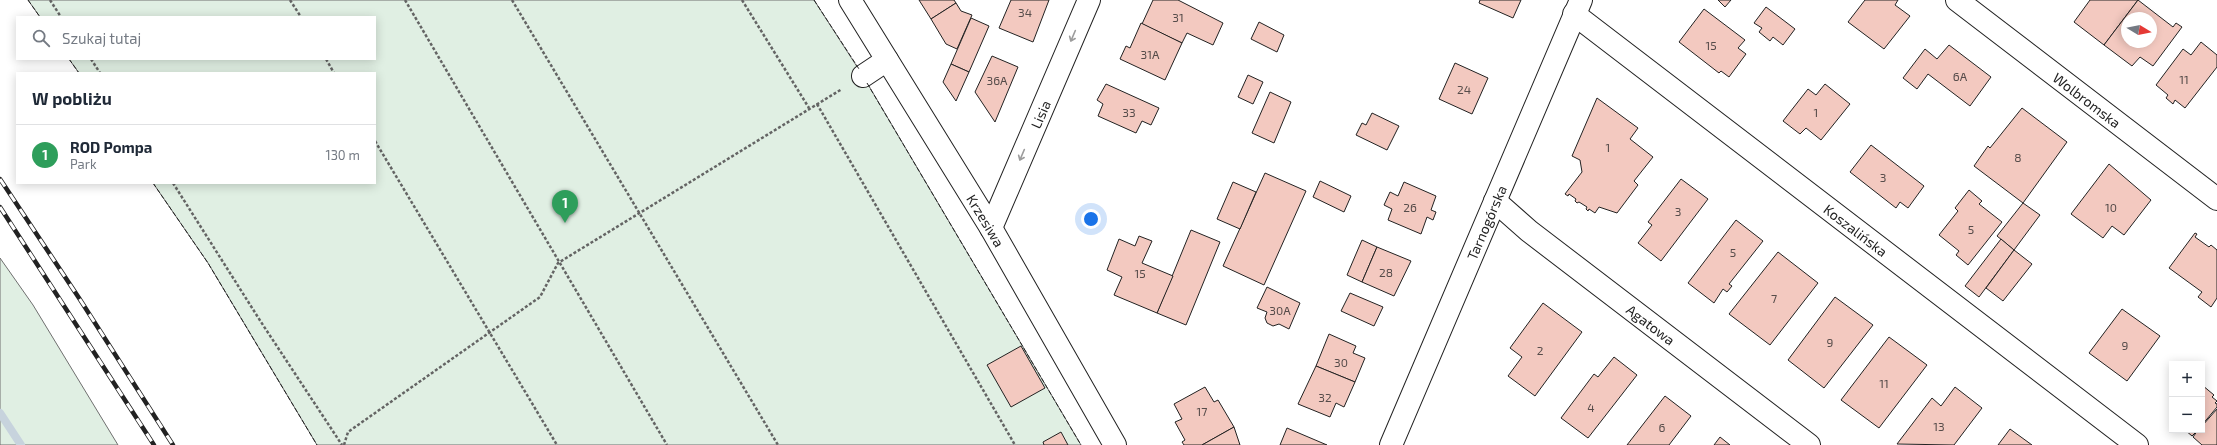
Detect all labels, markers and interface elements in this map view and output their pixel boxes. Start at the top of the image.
house number: 34 [1018,5,1032,19]
house number: 31 [1172,10,1184,24]
north arrow [2121,12,2157,48]
search box [16,16,376,60]
icon: search [30,27,52,49]
text: Szukaj tutaj [62,29,141,47]
one-way arrow [1069,29,1077,41]
house number: 15 [1705,38,1717,52]
house number: 31A [1141,47,1160,61]
street label: Wolbromska [2050,68,2124,131]
house number: 6A [1953,69,1968,83]
house number: 11 [2179,72,2189,86]
house number: 36A [986,73,1008,87]
house number: 24 [1457,82,1471,96]
text: W pobliżu [32,88,112,108]
street label: Lisia [1026,97,1053,131]
house number: 33 [1122,105,1136,119]
house number: 1 [1814,105,1818,119]
text: ROD Pompa [70,138,152,156]
house number: 1 [1606,140,1610,154]
text: 1 [42,147,48,163]
text: 130 m [325,147,360,163]
one-way arrow [1018,149,1025,161]
house number: 8 [2014,150,2022,164]
text: Park [70,156,97,172]
house number: 3 [1880,170,1886,184]
street label: Tarnogórska [1463,183,1509,262]
pin: 1 [552,190,578,223]
street label: Krzesiwa [964,191,1008,250]
house number: 26 [1403,200,1417,214]
street label: Koszalińska [1821,200,1891,260]
house number: 10 [2105,200,2117,214]
house number: 3 [1675,204,1681,218]
your location [1081,209,1101,229]
house number: 5 [1968,222,1974,236]
house number: 5 [1730,245,1736,259]
house number: 28 [1379,265,1393,279]
house number: 15 [1134,266,1146,280]
house number: 7 [1771,291,1777,305]
street label: Agatowa [1623,300,1679,348]
house number: 30A [1269,303,1291,317]
house number: 9 [1827,335,1834,349]
house number: 9 [2122,338,2129,352]
house number: 2 [1537,343,1544,357]
house number: 30 [1334,355,1348,369]
map controls [2169,361,2205,433]
button: + [2169,361,2205,397]
house number: 11 [1879,376,1889,390]
house number: 32 [1318,390,1332,404]
button: − [2169,397,2205,433]
house number: 4 [1587,400,1595,414]
house number: 17 [1197,404,1207,418]
house number: 13 [1933,419,1945,433]
house number: 6 [1659,420,1666,434]

